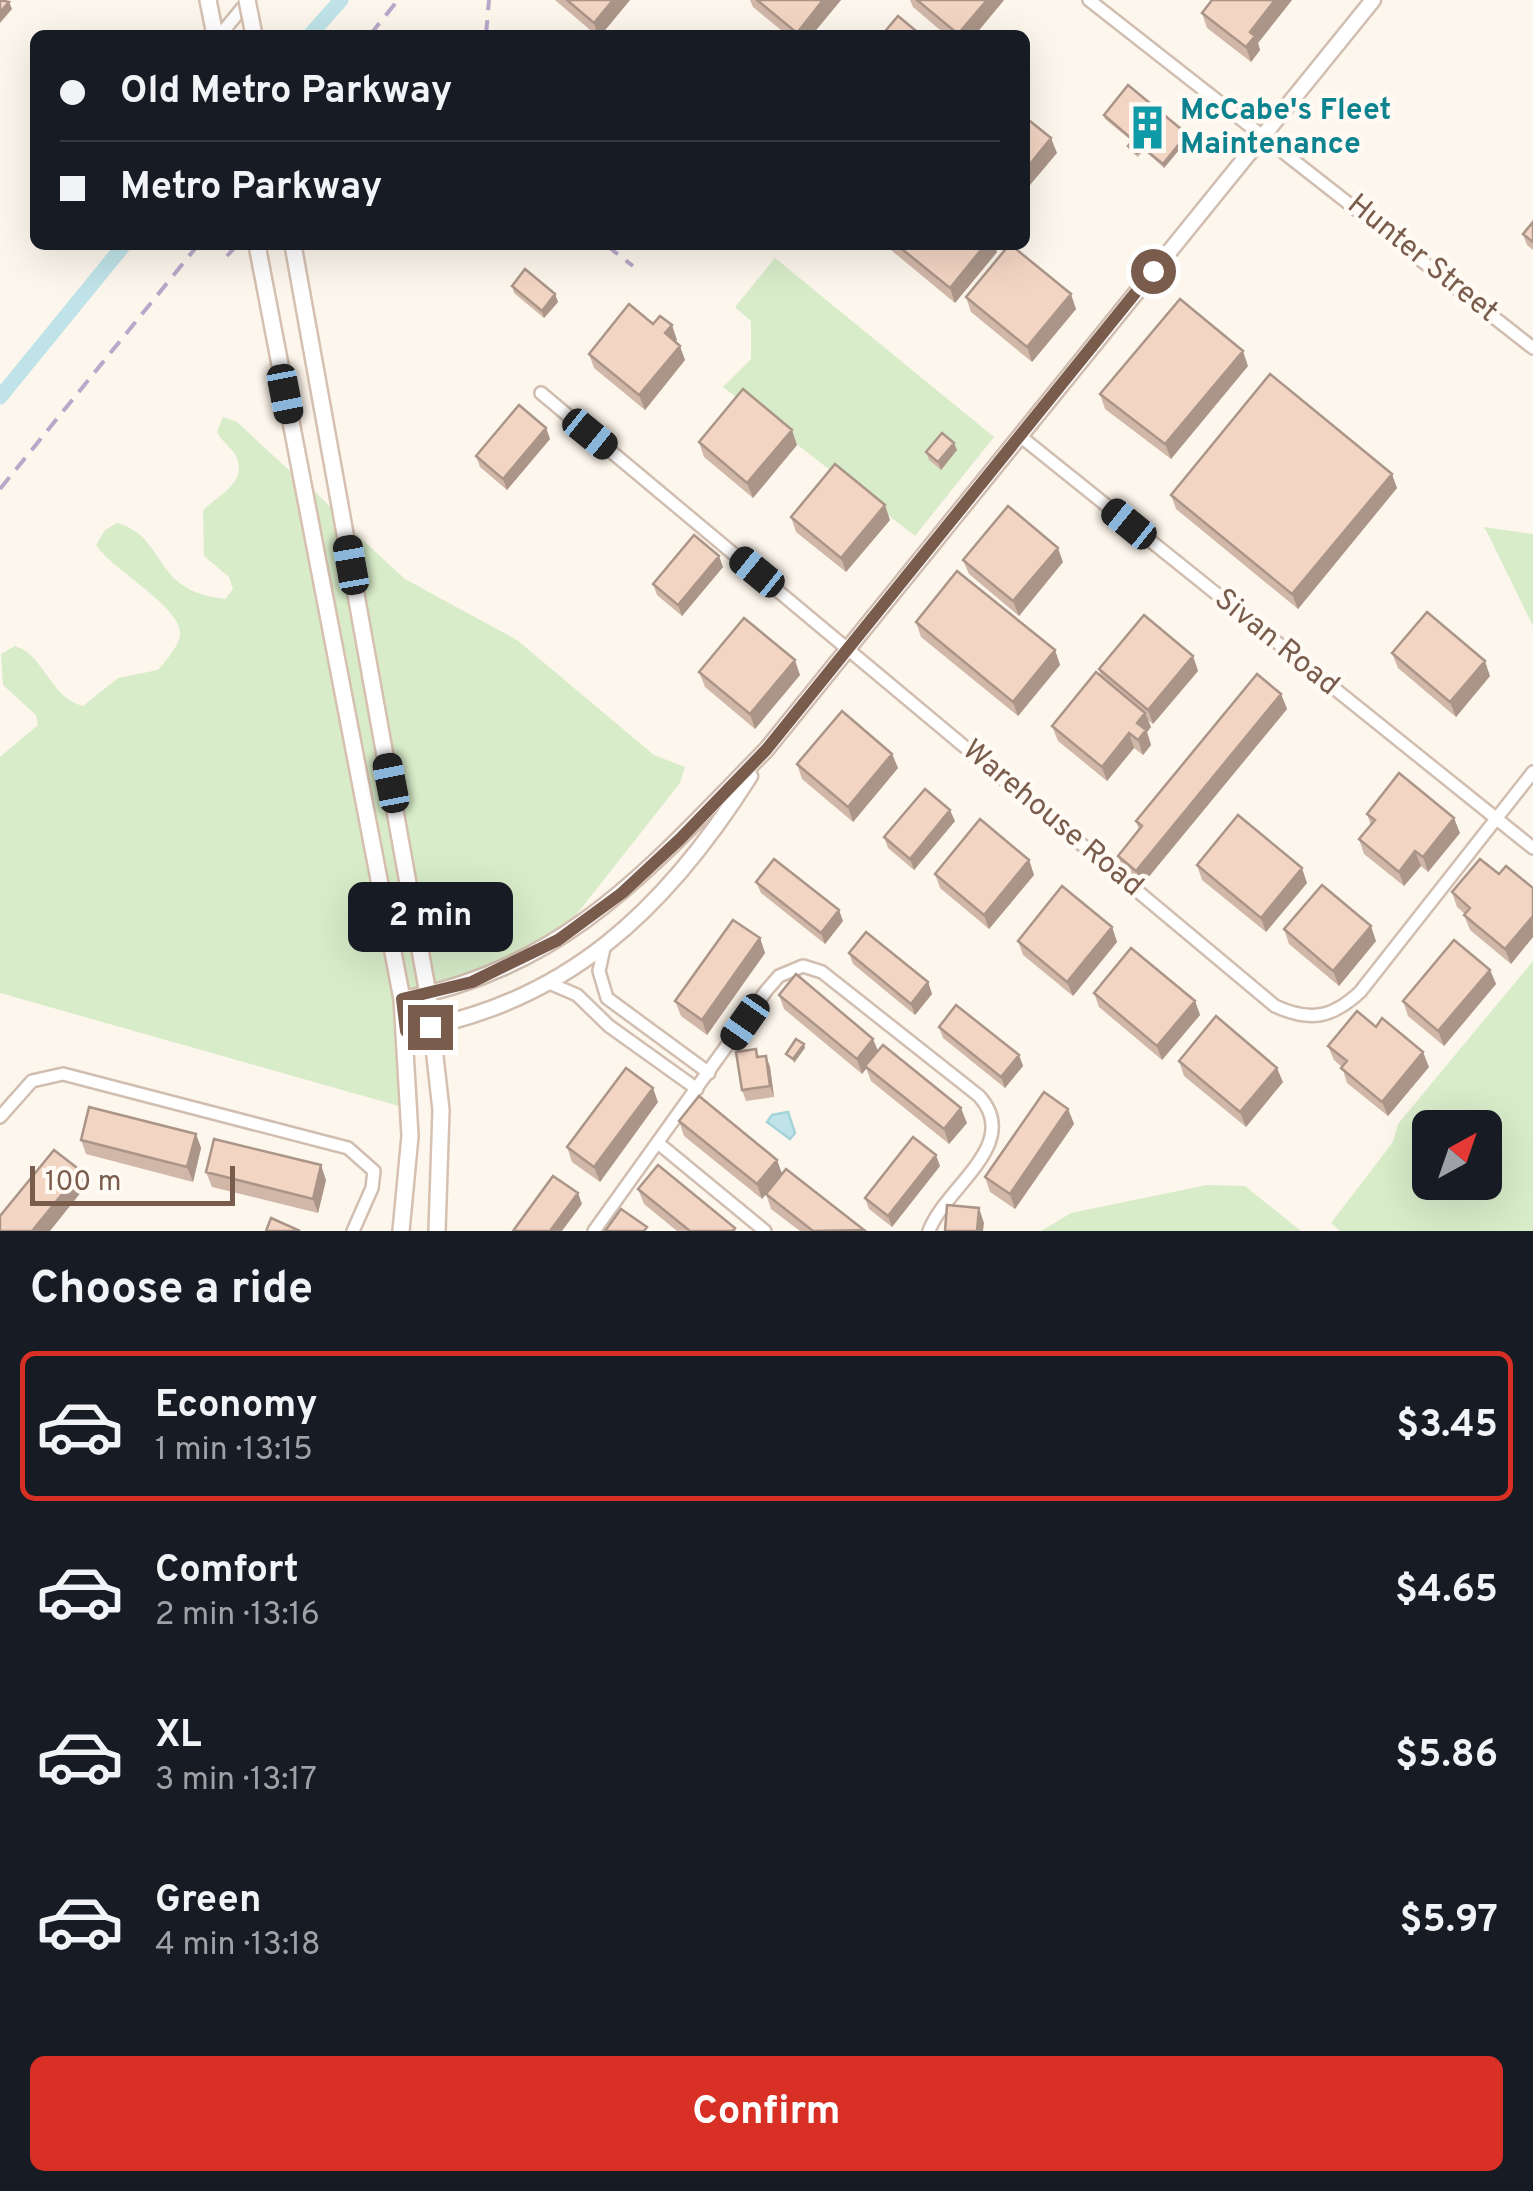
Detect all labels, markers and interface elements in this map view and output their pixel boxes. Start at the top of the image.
text: Old Metro Parkway [120,68,452,117]
place label: McCabe's Fleet Maintenance [1180,93,1391,164]
building icon: McCabe's Fleet Maintenance [1123,104,1171,152]
text: Metro Parkway [120,164,382,213]
street label: Hunter Street [1339,187,1505,331]
route start [1131,249,1176,294]
car [265,362,305,426]
car [557,403,623,465]
car [1096,493,1162,555]
car [331,533,371,597]
car [724,541,790,603]
street label: Sivan Road [1206,581,1346,705]
street label: Warehouse Road [954,732,1150,906]
car [371,751,411,815]
callout: 2 min [348,882,512,952]
text: 2 min [389,897,472,937]
car [716,989,774,1055]
route end [408,1005,453,1050]
north arrow [1412,1110,1502,1200]
map controls [1412,1110,1502,1200]
scale bar [30,1161,235,1206]
text: 100 m [45,1165,121,1201]
text: Choose a ride [30,1262,313,1319]
icon: car [35,1381,125,1471]
text: Economy [155,1382,317,1431]
text: $3.45 [1396,1402,1498,1451]
text: 1 min · 13:15 [155,1431,313,1471]
icon: car [35,1546,125,1636]
text: Comfort [155,1547,299,1596]
text: $4.65 [1395,1567,1498,1616]
text: 2 min · 13:16 [155,1596,320,1636]
icon: car [35,1711,125,1801]
text: XL [155,1712,202,1761]
text: $5.86 [1395,1732,1498,1781]
text: 3 min · 13:17 [155,1761,317,1801]
icon: car [35,1876,125,1966]
text: Green [155,1877,261,1926]
text: $5.97 [1400,1897,1498,1946]
text: 4 min · 13:18 [155,1926,321,1966]
button: Confirm [30,2056,1503,2171]

